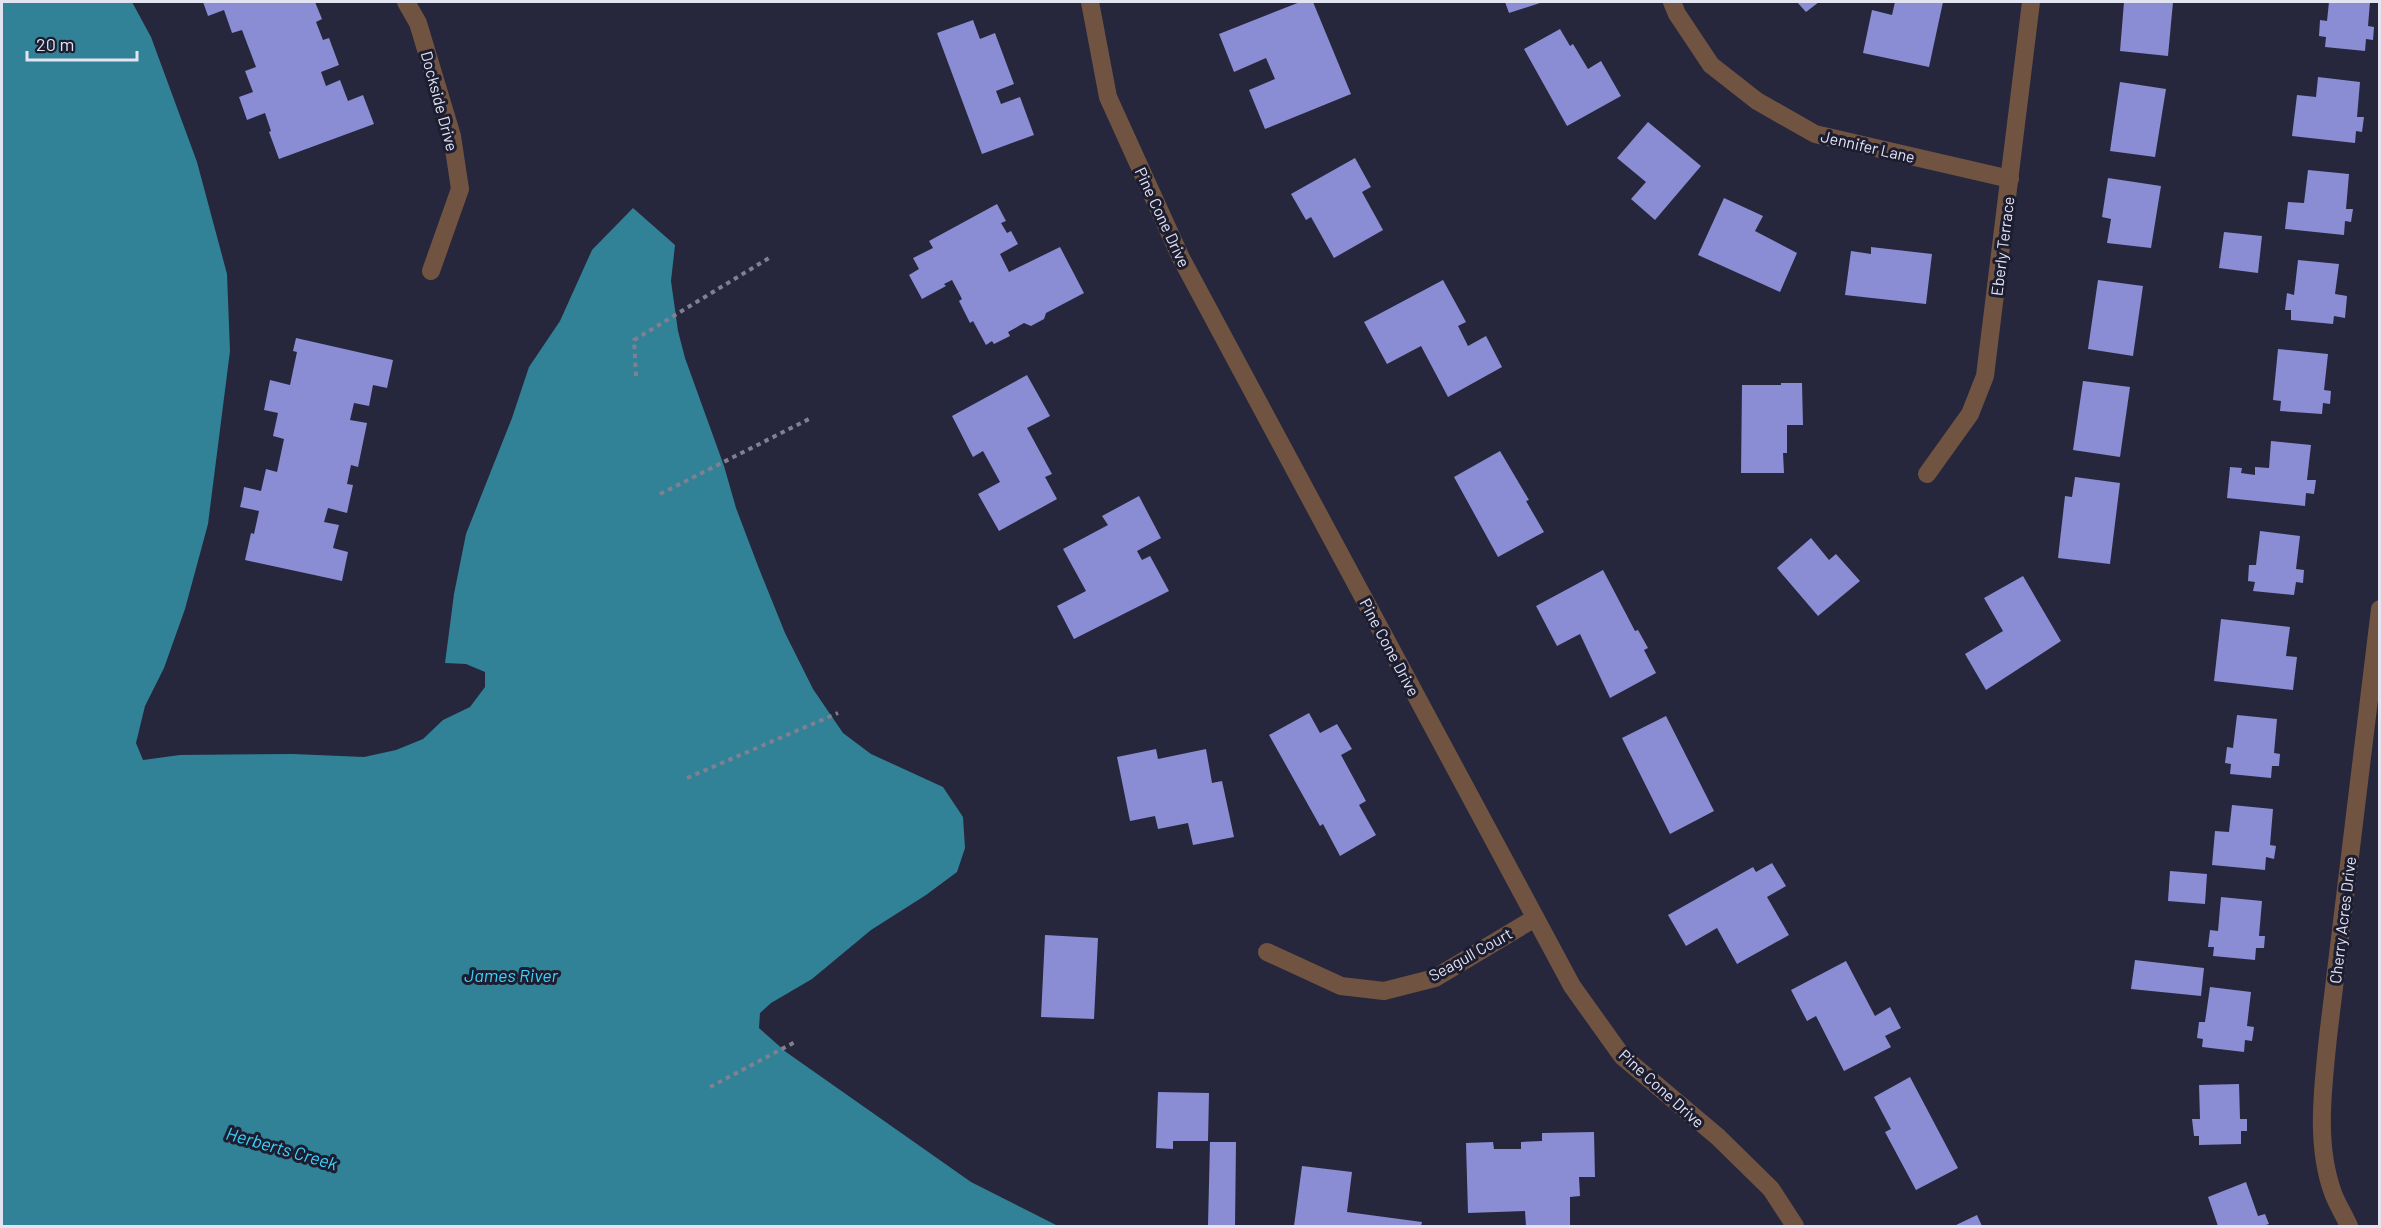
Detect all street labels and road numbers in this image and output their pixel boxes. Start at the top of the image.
street label: Dockside Drive [418,49,462,153]
street label: Jennifer Lane [1819,126,1917,166]
street label: Pine Cone Drive [1132,164,1194,270]
street label: Eberly Terrace [1986,195,2018,297]
street label: Pine Cone Drive [1356,595,1424,699]
street label: Cherry Acres Drive [2325,855,2359,985]
street label: Seagull Court [1425,923,1515,985]
street label: Pine Cone Drive [1615,1045,1709,1131]

